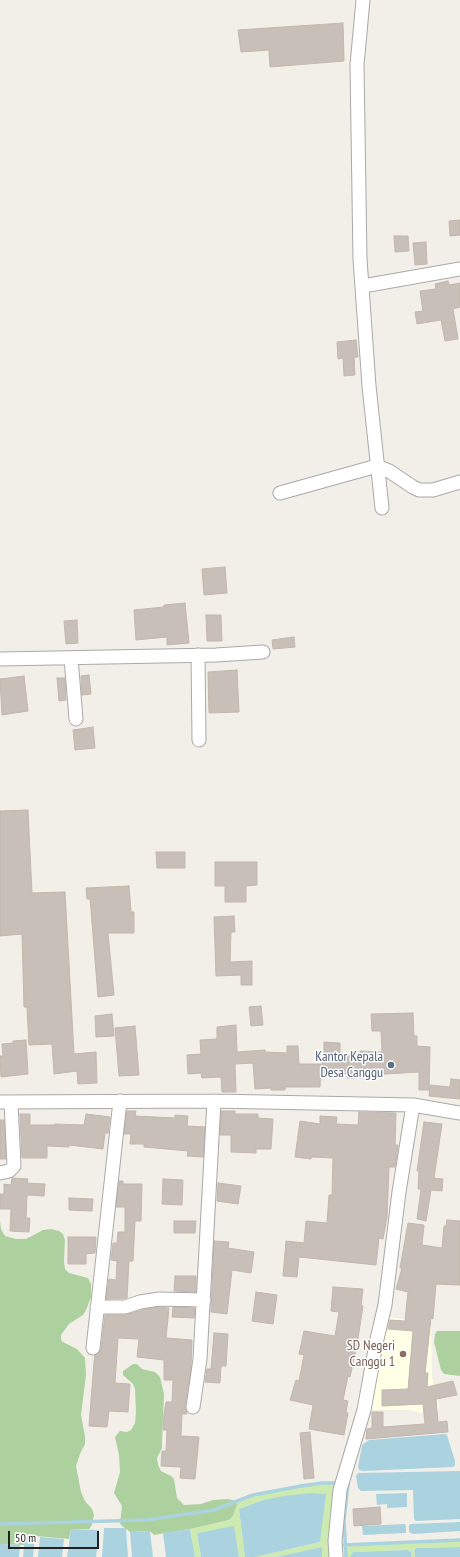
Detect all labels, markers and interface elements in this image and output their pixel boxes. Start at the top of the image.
place label: Kantor Kepala Desa Canggu [315,1049,383,1082]
marker: Kantor Kepala Desa Canggu [386,1060,396,1070]
place label: SD Negeri Canggu 1 [347,1338,395,1370]
marker: SD Negeri Canggu 1 [398,1349,408,1359]
scale bar [10,1523,101,1549]
text: 50 m [15,1530,36,1545]

